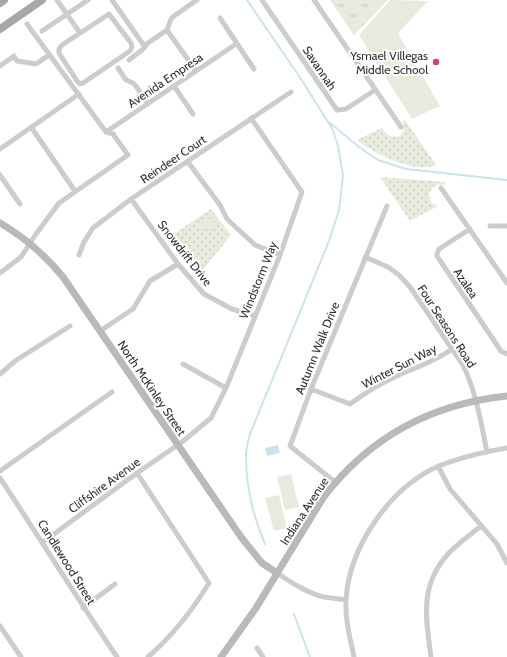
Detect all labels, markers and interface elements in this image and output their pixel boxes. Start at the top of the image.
street label: Savannah [300,43,340,93]
place label: Ysmael Villegas Middle School [349,48,428,77]
street label: Avenida Empresa [125,49,206,111]
marker: Ysmael Villegas Middle School [431,57,441,67]
street label: Reindeer Court [137,132,209,186]
street label: Snowdrift Drive [155,217,215,289]
street label: Windstorm Way [236,239,280,321]
street label: Azalea [450,265,482,301]
street label: Four Seasons Road [415,282,479,370]
street label: Autumn Walk Drive [292,300,342,396]
street label: North McKinley Street [115,338,189,438]
street label: Winter Sun Way [359,341,439,391]
street label: Cliffshire Avenue [65,454,143,516]
street label: Indiana Avenue [277,474,331,548]
street label: Candlewood Street [35,517,99,607]

